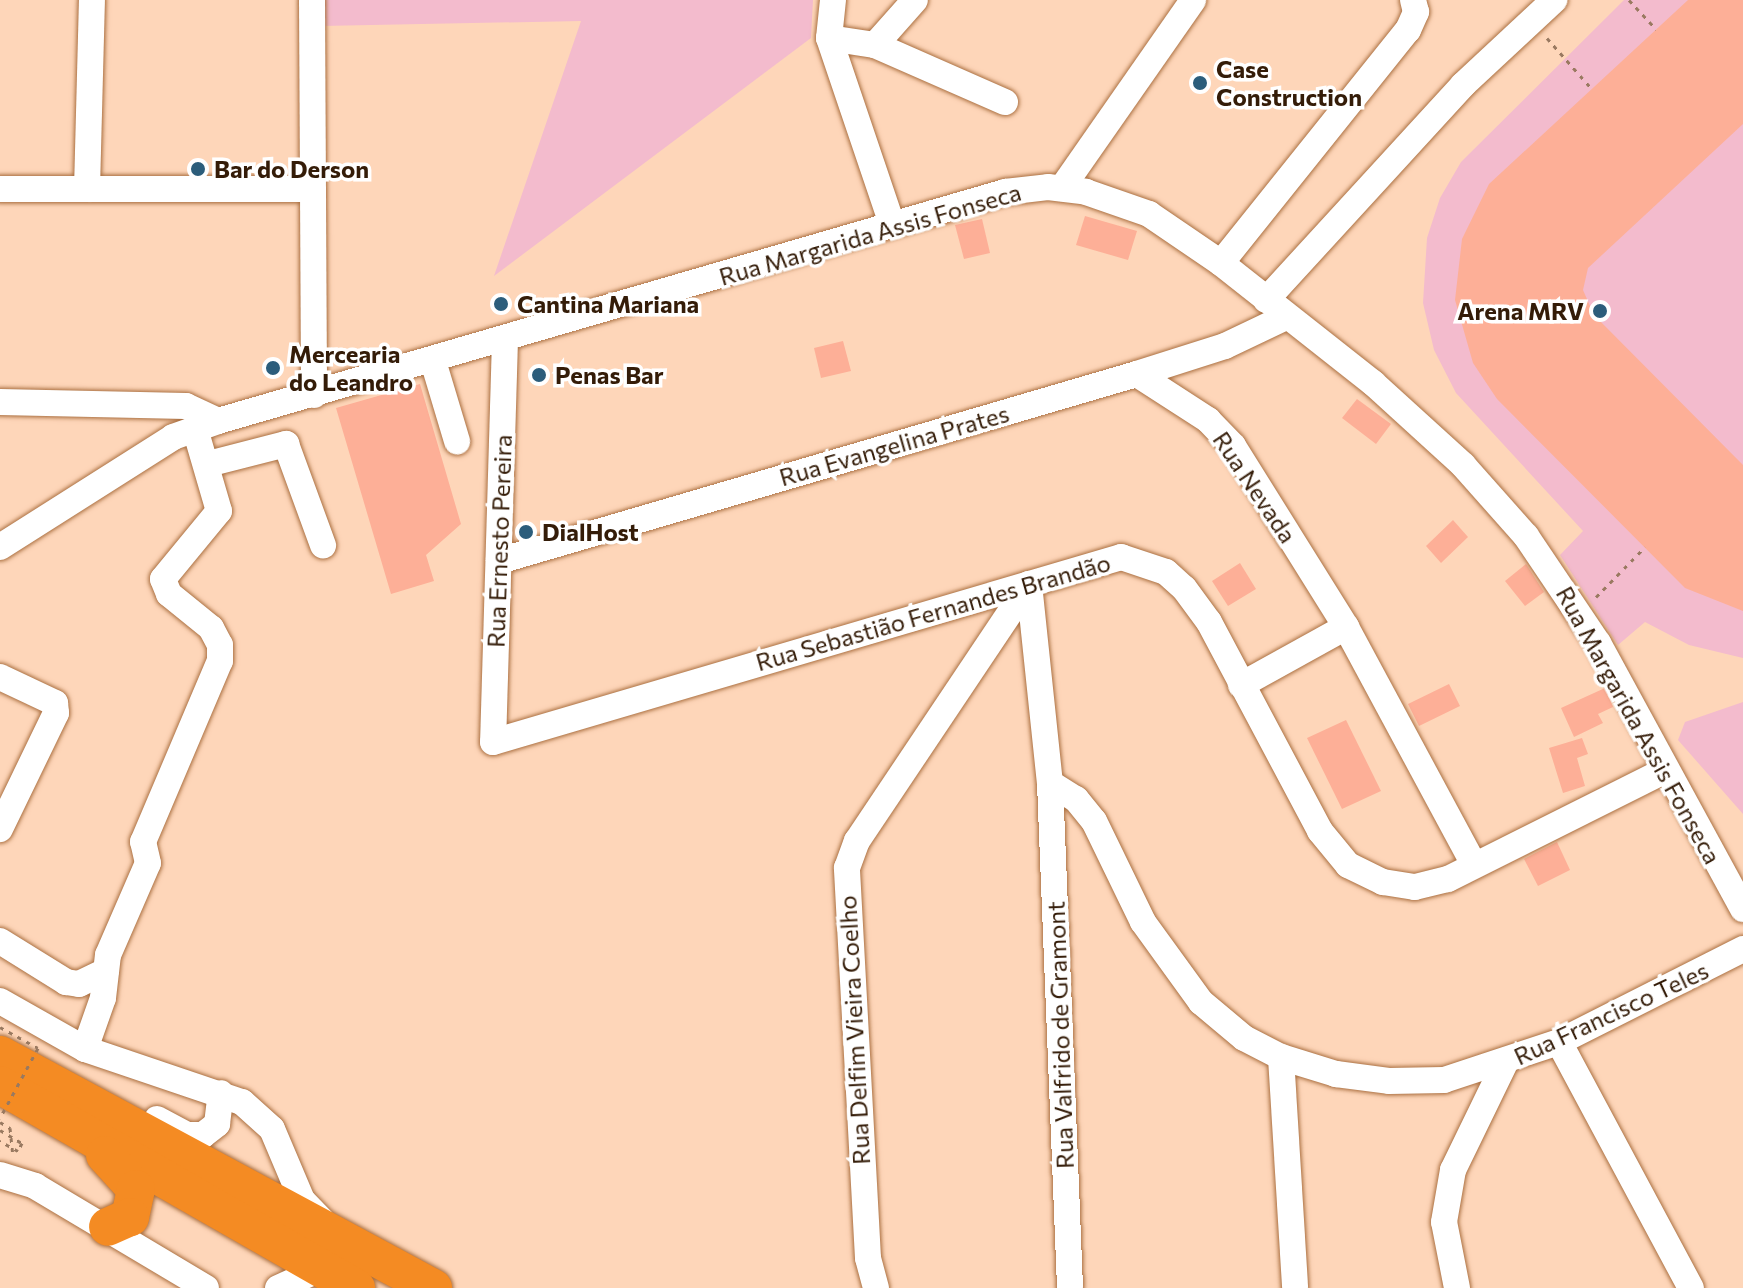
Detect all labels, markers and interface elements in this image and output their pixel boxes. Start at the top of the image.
place label: Case Construction [1216,55,1362,111]
marker: Case Construction [1191,74,1209,92]
place label: Bar do Derson [214,155,369,183]
marker: Bar do Derson [189,160,207,178]
street label: Rua Margarida Assis Fonseca [716,177,1024,291]
place label: Cantina Mariana [517,290,699,318]
marker: Cantina Mariana [492,295,510,313]
place label: Arena MRV [1457,297,1584,325]
marker: Arena MRV [1591,302,1609,320]
place label: Mercearia do Leandro [289,340,413,396]
marker: Mercearia do Leandro [264,359,282,377]
place label: Penas Bar [555,361,664,389]
marker: Penas Bar [530,366,548,384]
street label: Rua Evangelina Prates [776,398,1012,492]
street label: Rua Nevada [1207,426,1303,548]
street label: Rua Ernesto Pereira [481,434,517,648]
place label: DialHost [542,518,639,546]
marker: DialHost [517,523,535,541]
street label: Rua Sebastião Fernandes Brandão [752,547,1114,677]
street label: Rua Margarida Assis Fonseca [1551,581,1727,869]
street label: Rua Delfim Vieira Coelho [833,895,875,1165]
street label: Rua Valfrido de Gramont [1041,901,1079,1169]
street label: Rua Francisco Teles [1509,955,1713,1071]

